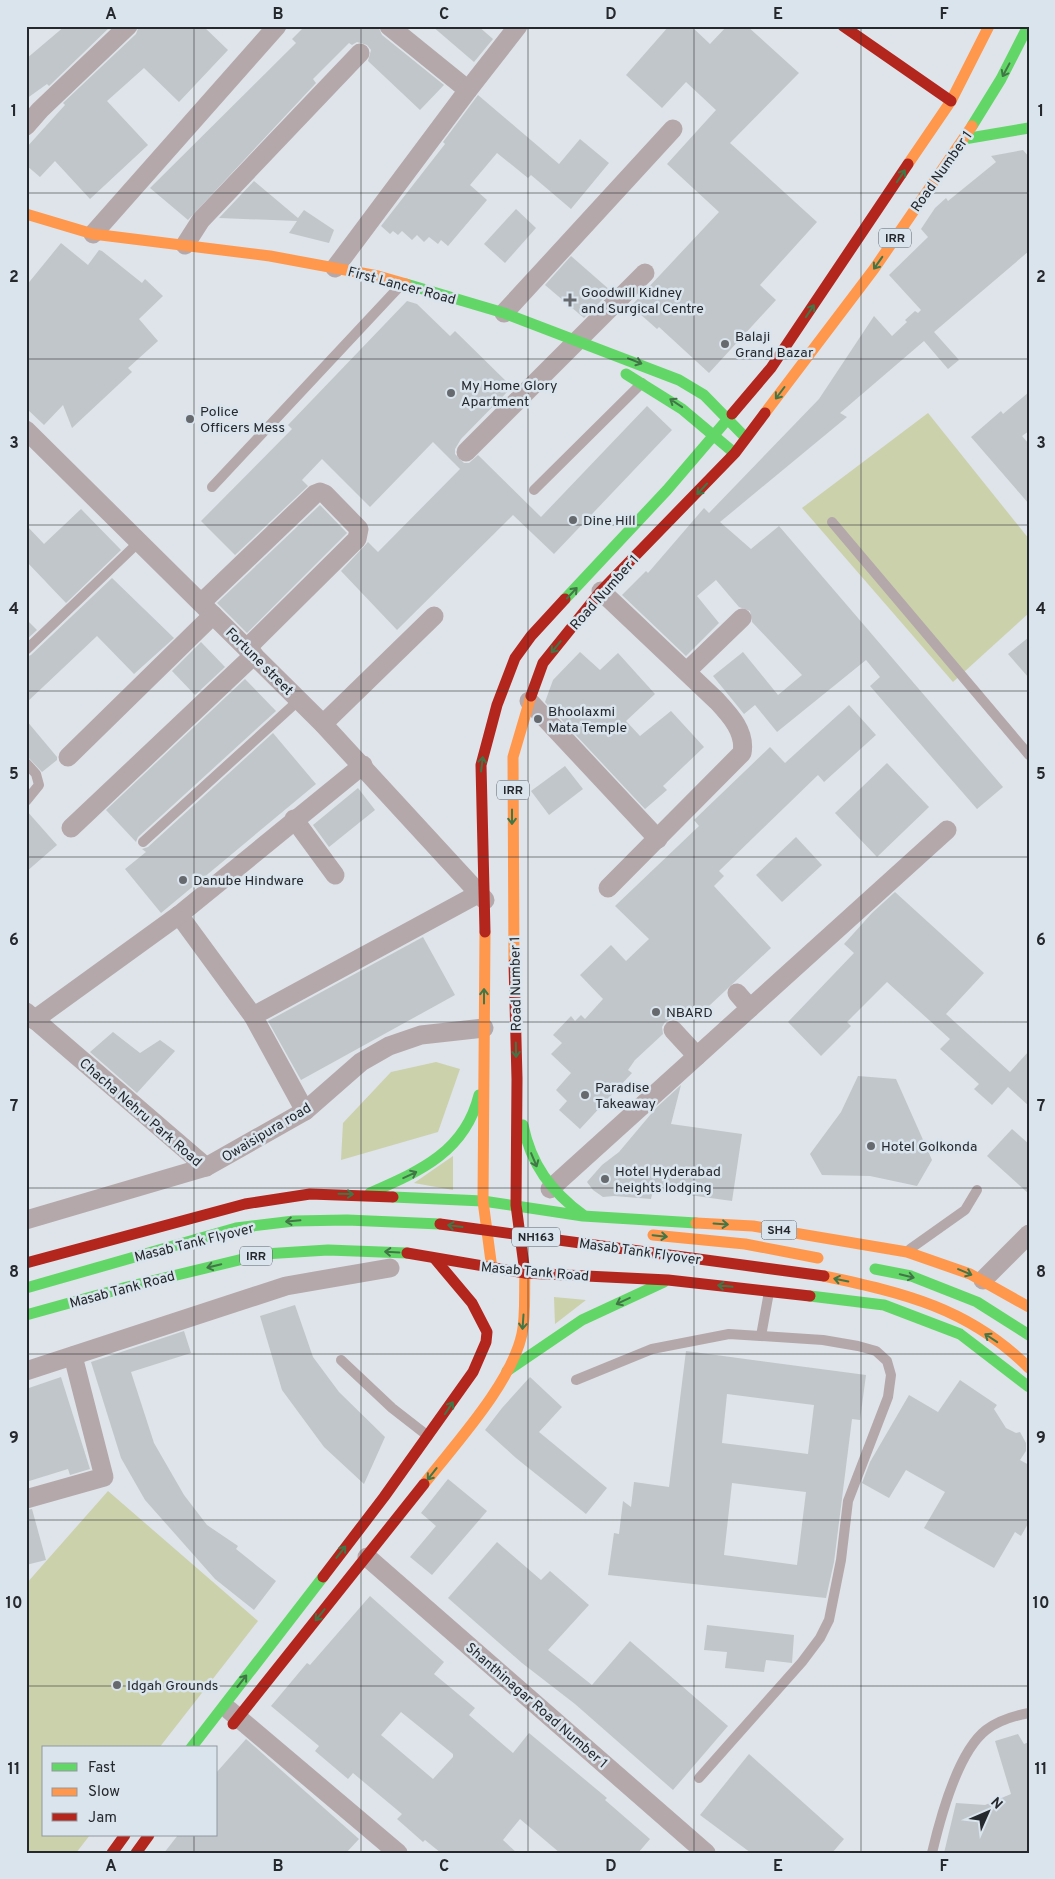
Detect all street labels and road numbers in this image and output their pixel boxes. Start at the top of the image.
street label: Road Number 1 [908,128,976,216]
road number: IRR [879,228,911,248]
street label: First Lancer Road [346,264,457,309]
street label: Road Number 1 [567,552,643,634]
street label: Fortune street [222,625,296,699]
road number: IRR [497,780,529,800]
street label: Road Number 1 [507,936,526,1032]
street label: Chacha Nehru Park Road [75,1055,205,1171]
street label: Owaisipura road [219,1100,315,1167]
street label: Masab Tank Flyover [133,1220,257,1267]
road number: SH4 [762,1220,796,1240]
road number: NH163 [512,1228,560,1246]
street label: Masab Tank Flyover [578,1236,702,1270]
road number: IRR [240,1246,272,1266]
street label: Masab Tank Road [480,1259,590,1286]
street label: Masab Tank Road [68,1268,177,1313]
street label: Shanthinagar Road Number 1 [461,1640,611,1773]

